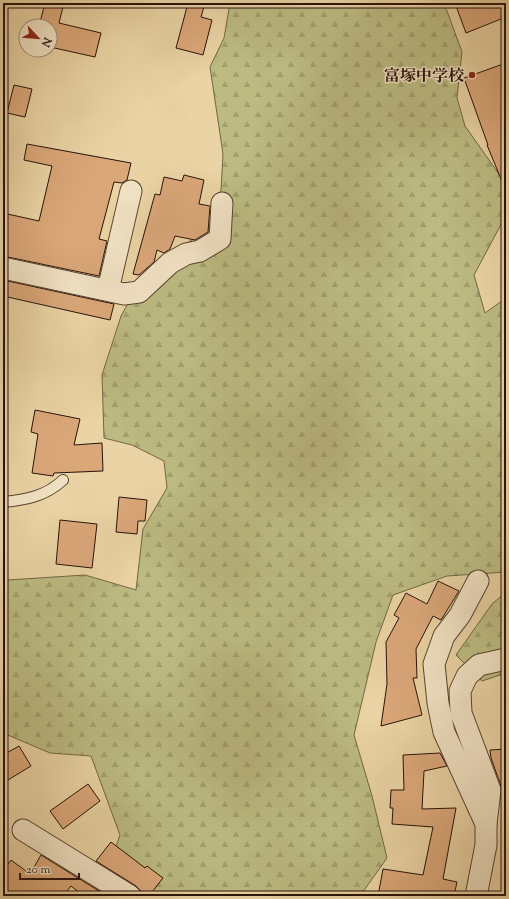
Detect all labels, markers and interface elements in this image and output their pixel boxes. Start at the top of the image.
north arrow [18,18,58,58]
text: N [37,34,56,50]
place label: 富塚中学校 [384,66,465,89]
marker: 富塚中学校 [467,70,477,80]
scale bar [20,855,79,881]
text: 20 m [26,861,51,879]

